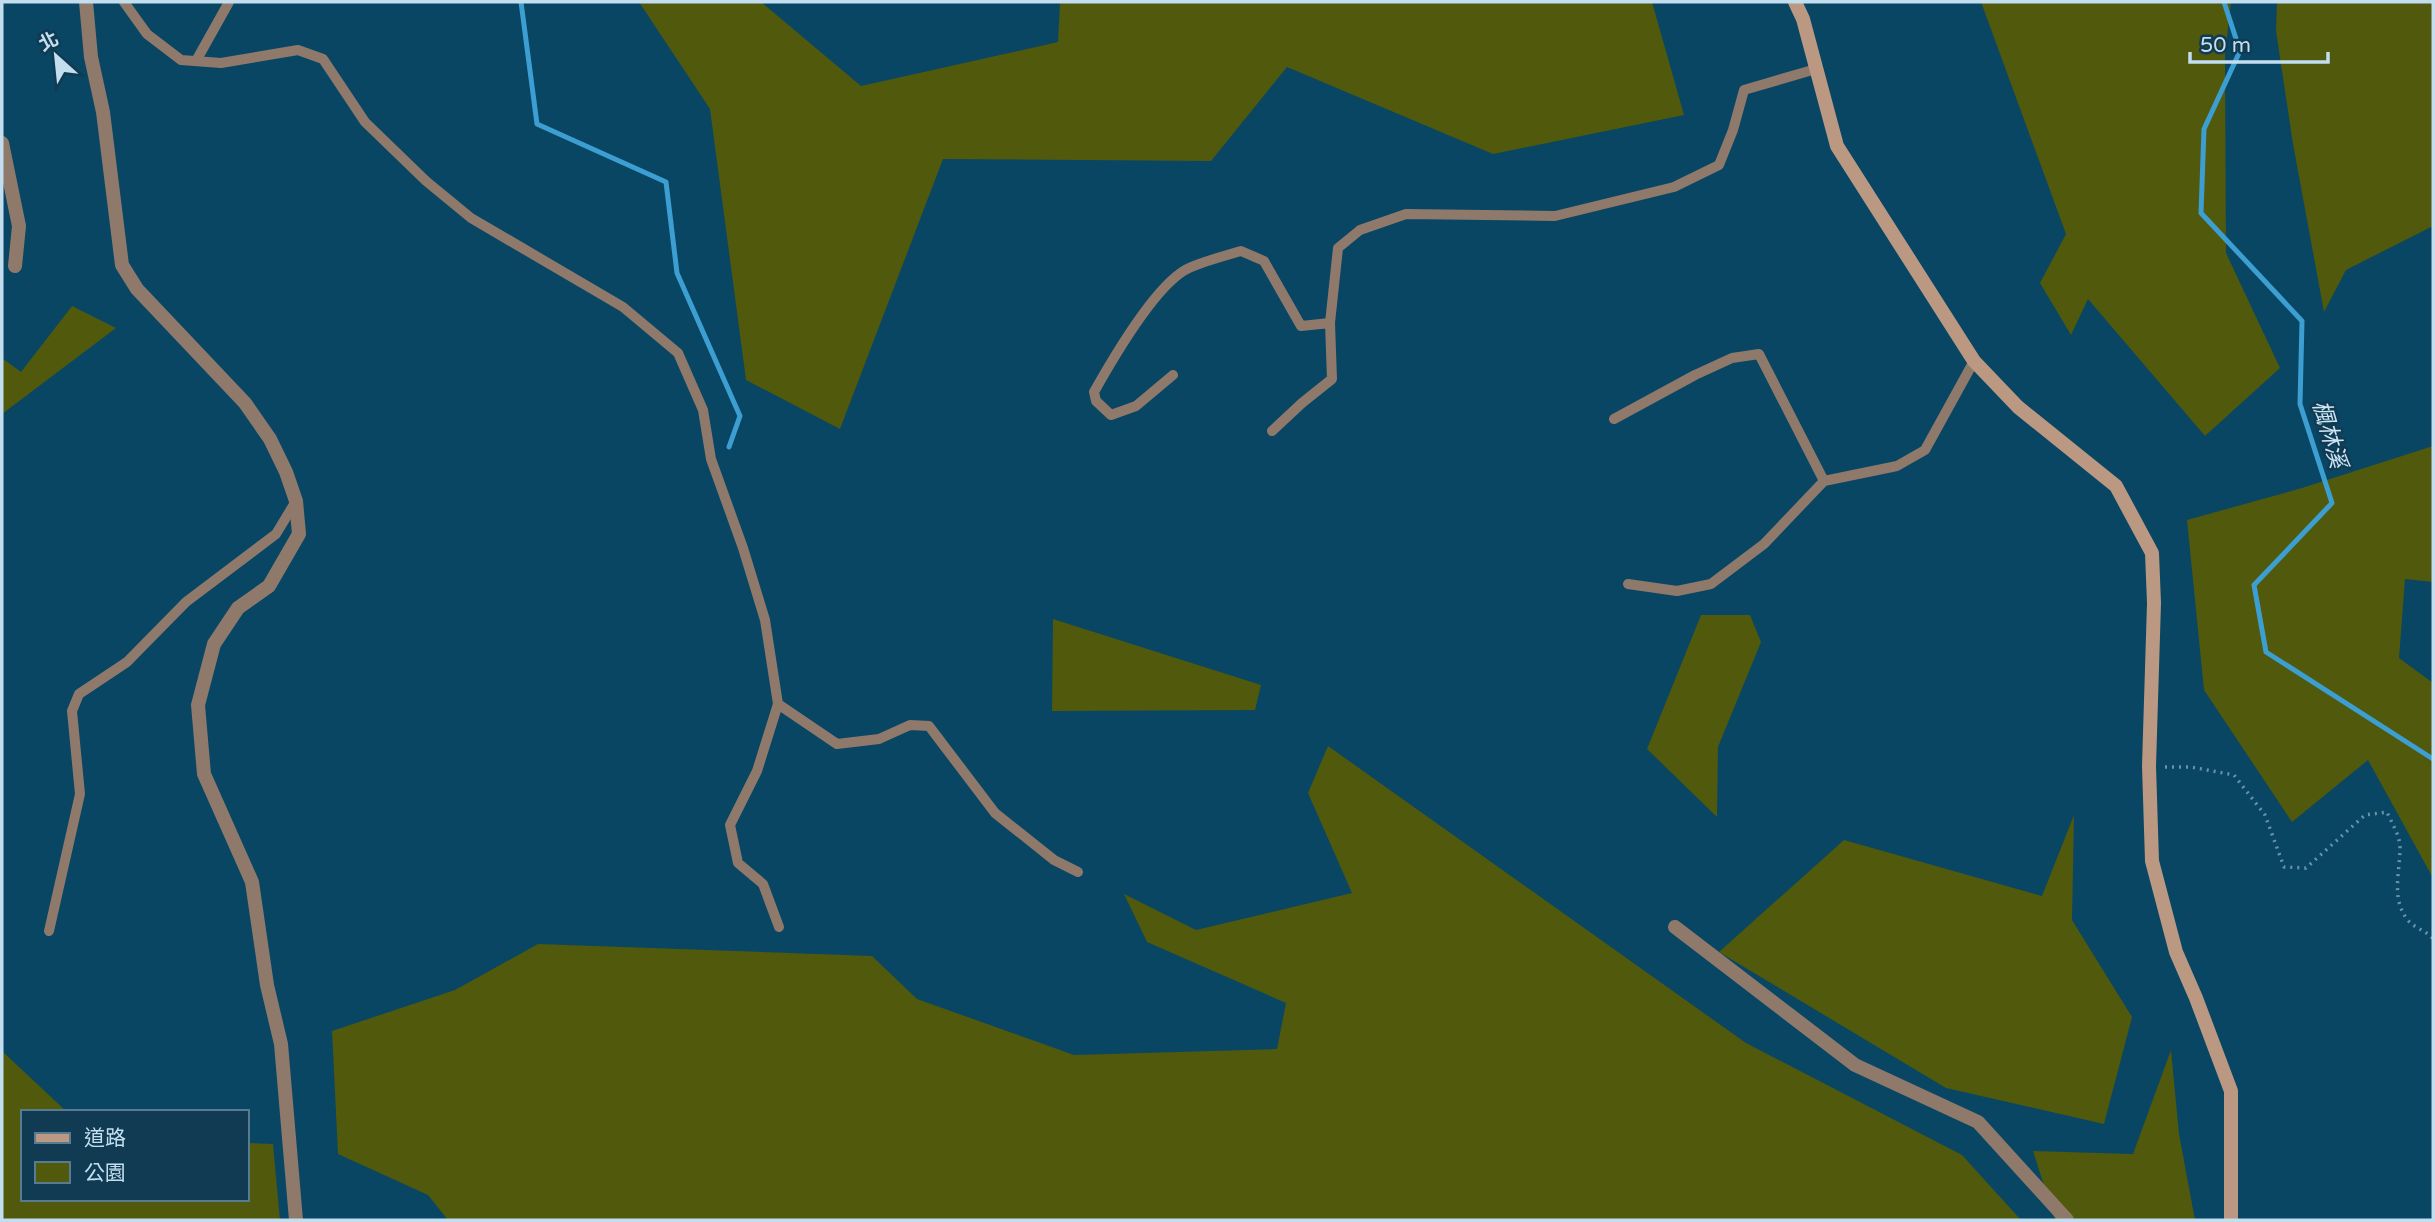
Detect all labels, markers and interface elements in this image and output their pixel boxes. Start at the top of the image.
north arrow [21,21,91,91]
scale bar [2190,21,2328,65]
text: 北 [35,28,62,56]
text: 50 m [2200,33,2251,58]
water label: 楓林溪 [2306,397,2353,474]
legend [21,1110,248,1201]
text: 道路 [84,1126,126,1151]
text: 公園 [84,1161,126,1186]

